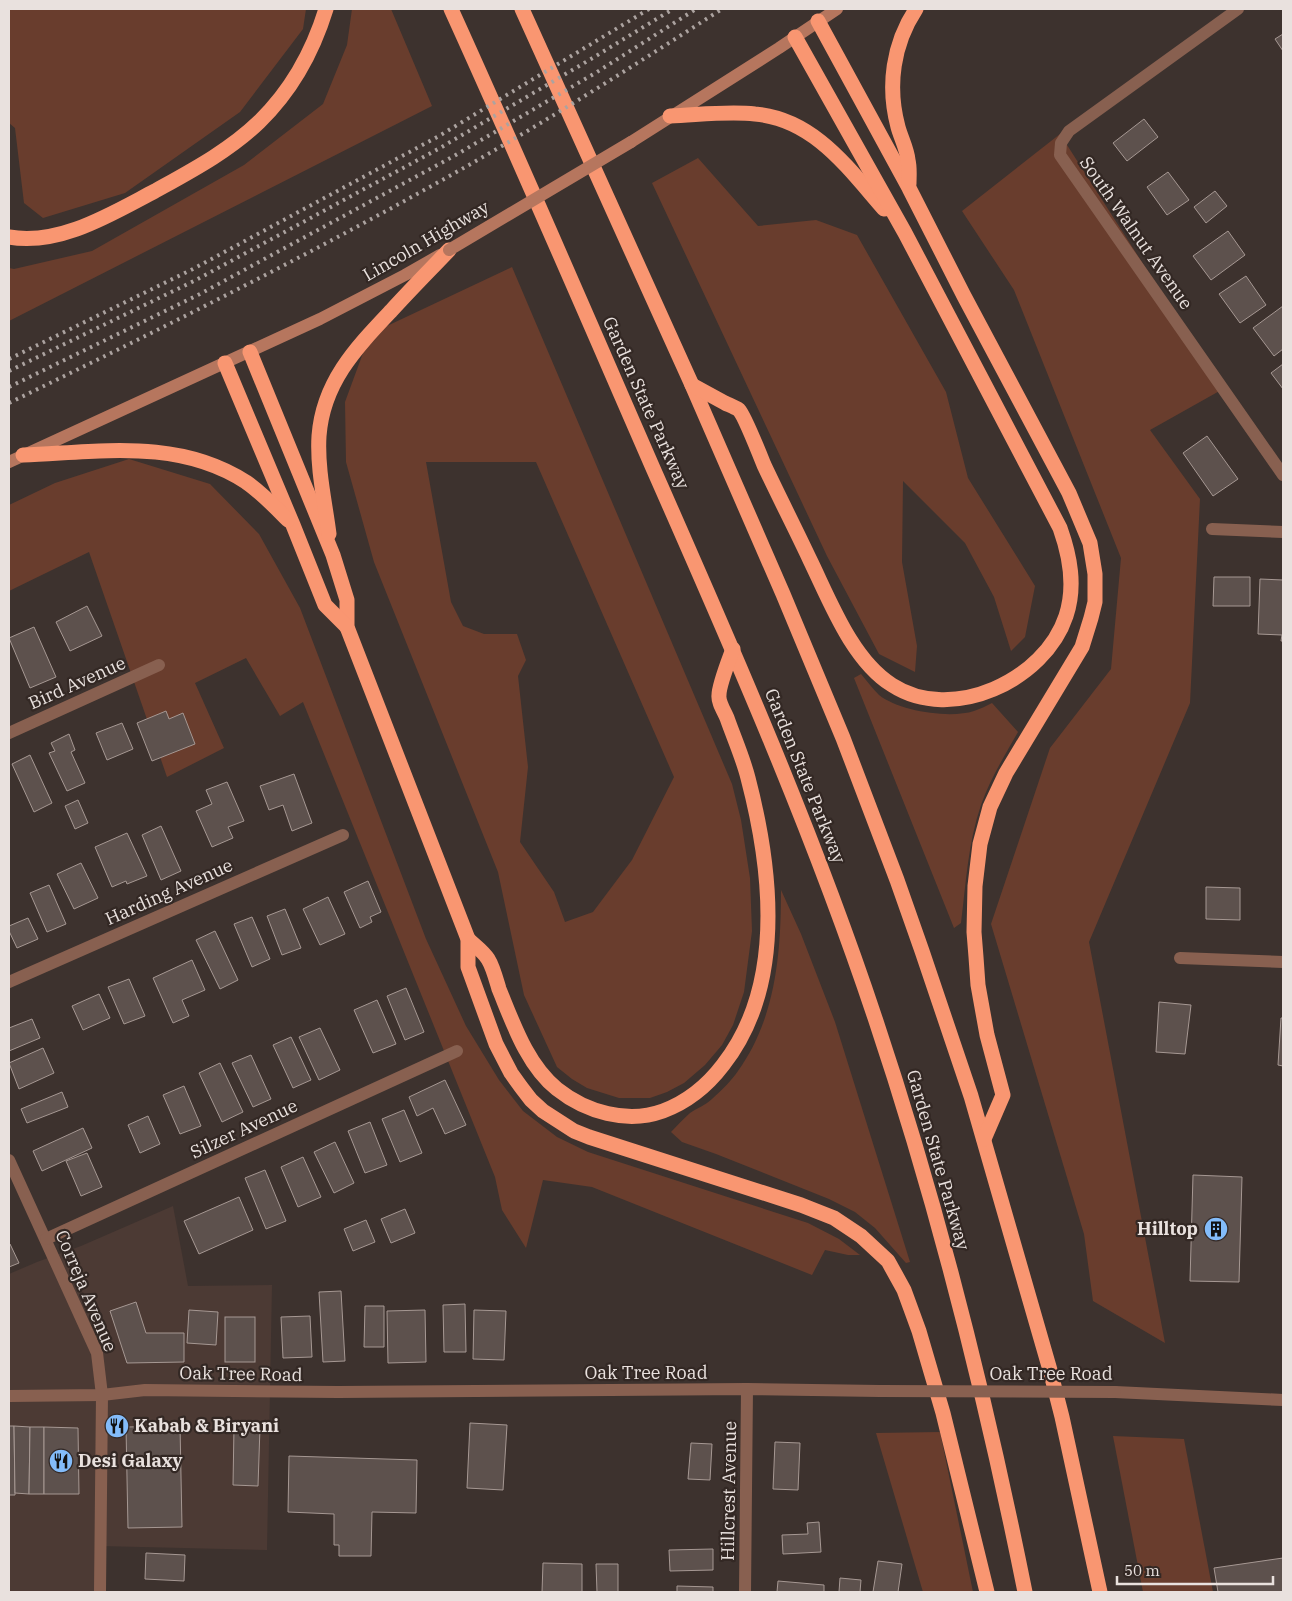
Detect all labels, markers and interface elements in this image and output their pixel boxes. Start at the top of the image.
street label: South Walnut Avenue [1075,152,1198,314]
street label: Lincoln Highway [359,195,493,286]
street label: Garden State Parkway [598,313,695,493]
street label: Bird Avenue [25,651,129,714]
street label: Garden State Parkway [760,685,851,867]
street label: Harding Avenue [101,853,236,930]
street label: Garden State Parkway [902,1067,975,1253]
street label: Silzer Avenue [187,1094,301,1163]
building icon: Hilltop [1203,1216,1229,1242]
place label: Hilltop [1137,1217,1198,1240]
street label: Correja Avenue [50,1226,122,1355]
street label: Oak Tree Road [179,1361,303,1386]
street label: Oak Tree Road [584,1361,708,1384]
street label: Oak Tree Road [989,1362,1113,1385]
restaurant icon: Kabab & Biryani [104,1413,130,1439]
place label: Kabab & Biryani [134,1414,279,1437]
street label: Hillcrest Avenue [716,1421,741,1561]
restaurant icon: Desi Galaxy [48,1448,74,1474]
place label: Desi Galaxy [78,1449,183,1472]
scale bar [1117,1554,1273,1586]
text: 50 m [1124,1561,1160,1580]

